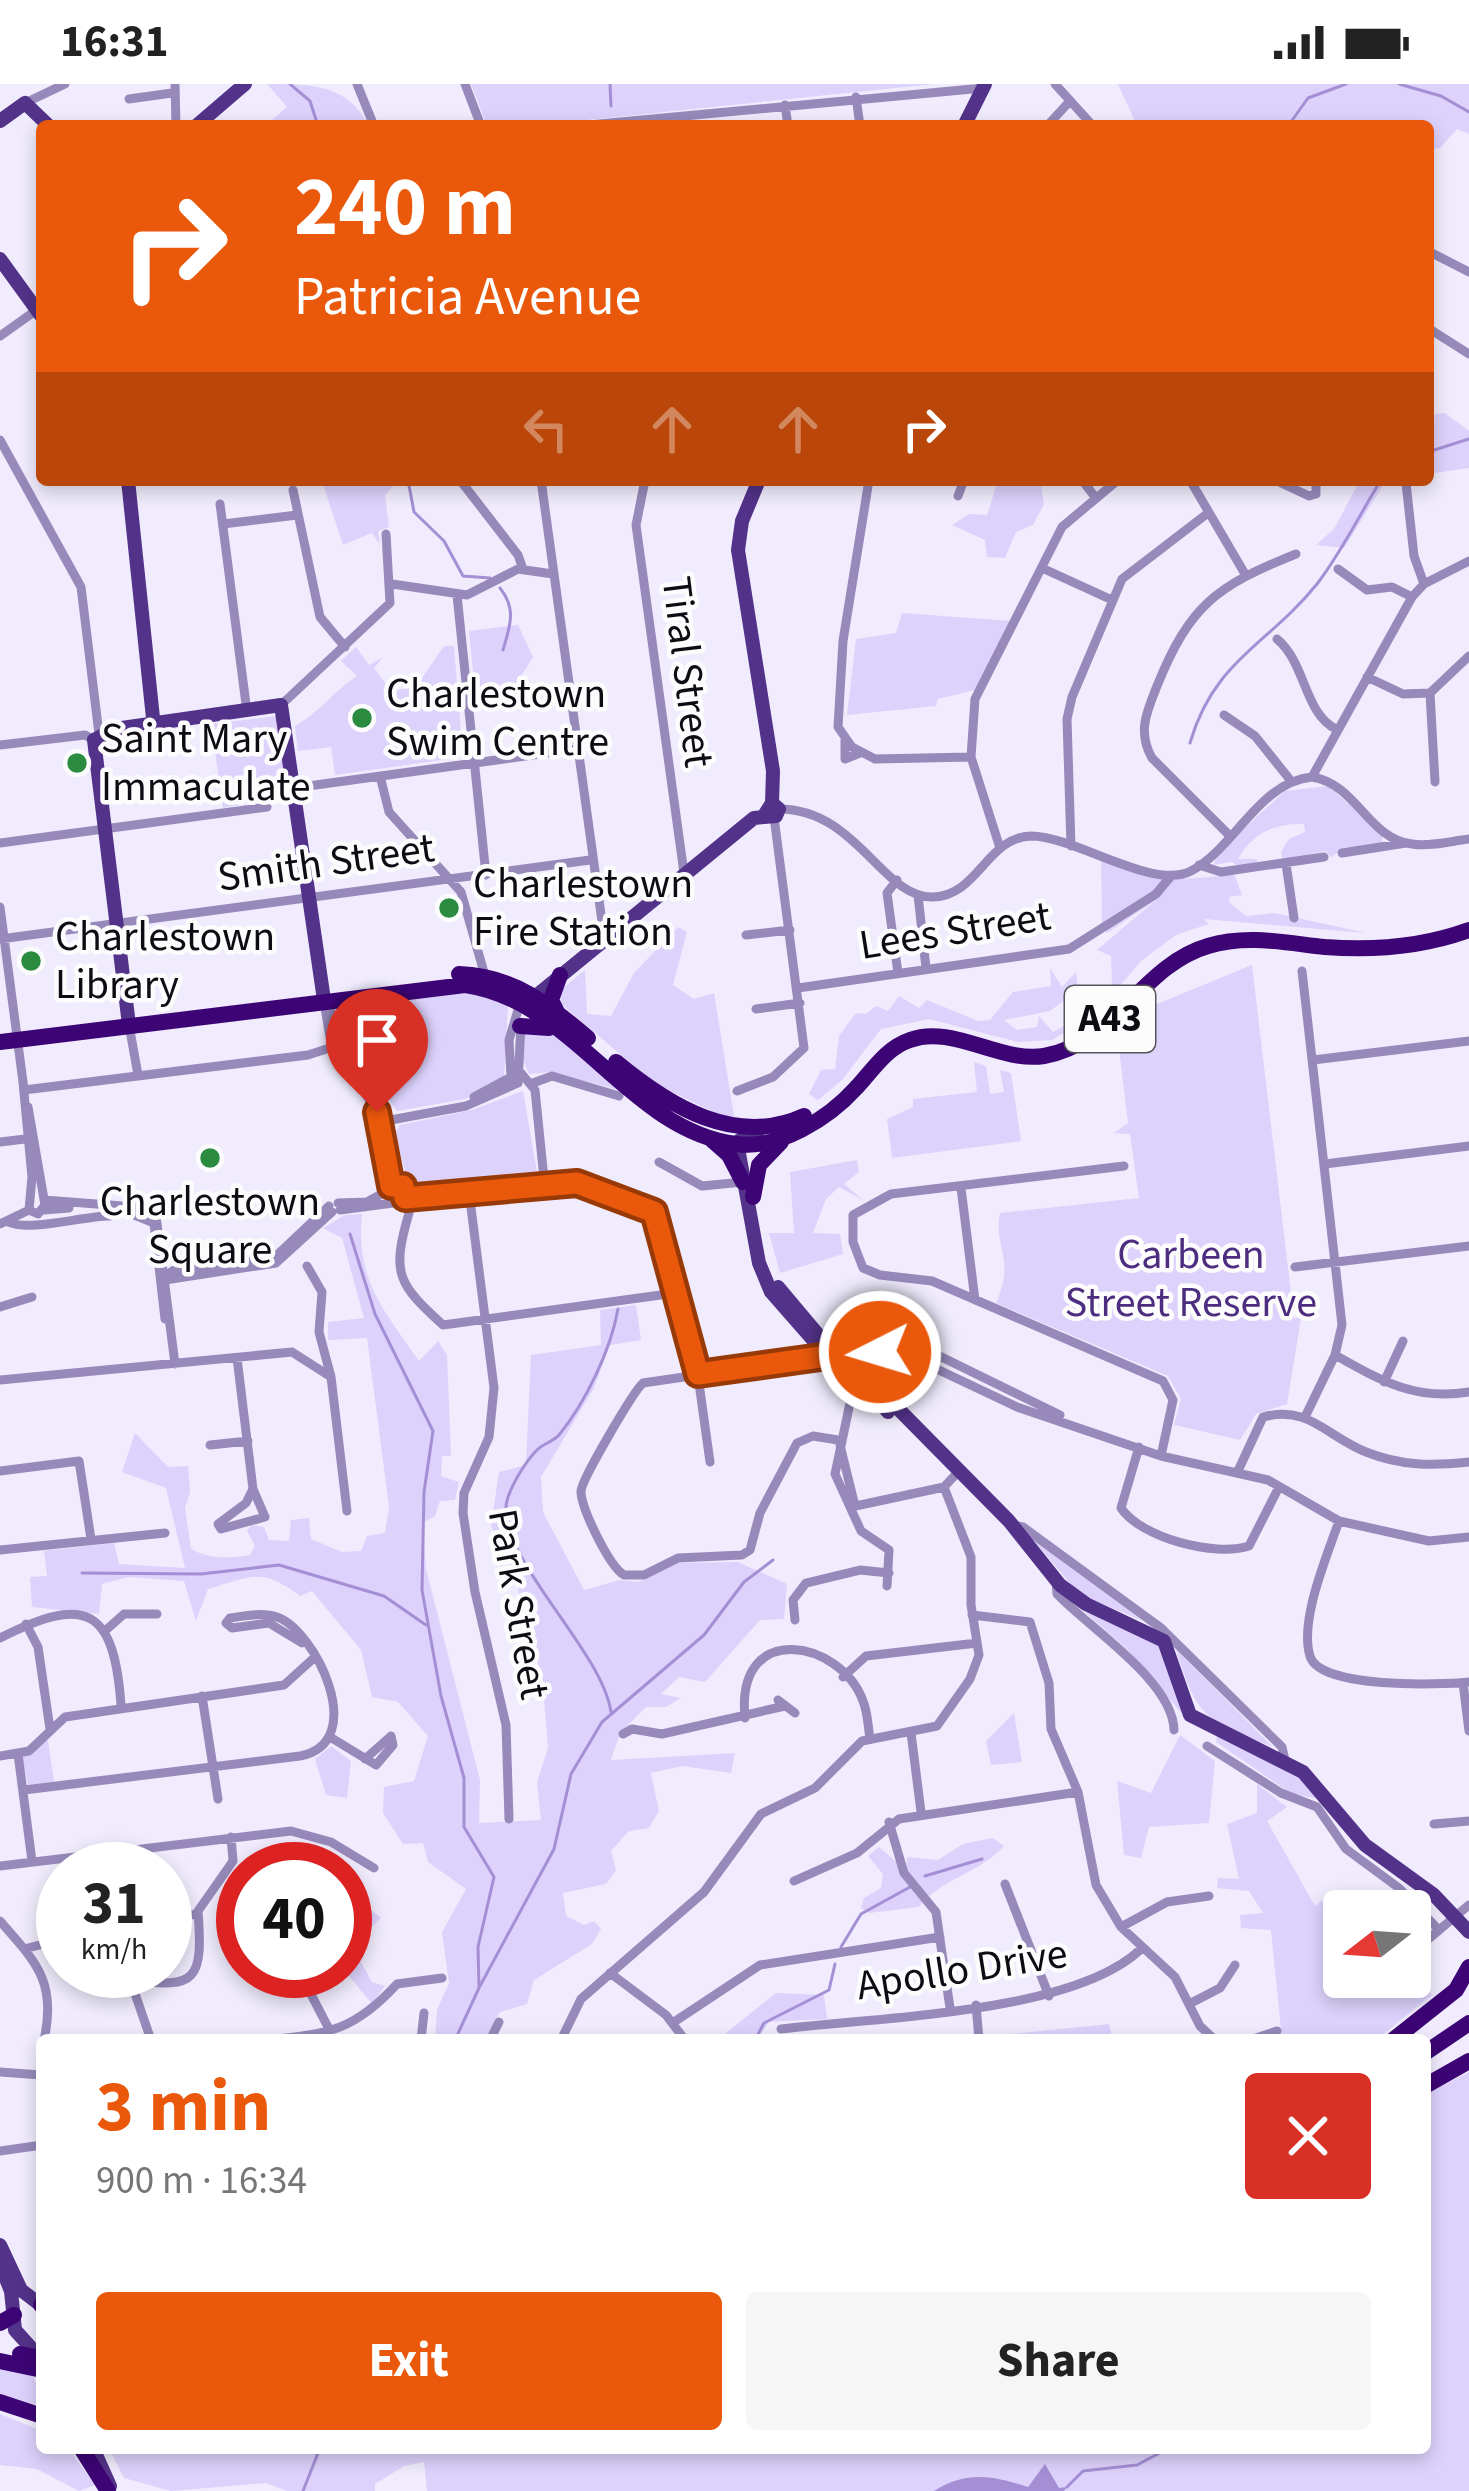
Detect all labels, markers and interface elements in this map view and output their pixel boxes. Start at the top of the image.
text: 16:31 [60,10,169,74]
text: 240 m [294,148,516,268]
icon: right [96,168,252,324]
text: Patricia Avenue [294,259,641,336]
icon: left [513,396,579,462]
icon: ahead [639,396,705,462]
icon: ahead [765,396,831,462]
icon: right [891,396,957,462]
street label: Tiral Street [646,573,728,771]
place label: Charlestown Swim Centre [386,664,609,772]
marker: Charlestown Swim Centre [349,705,375,731]
place label: Saint Mary Immaculate [101,709,311,817]
marker: Saint Mary Immaculate [64,750,90,776]
street label: Smith Street [214,818,438,908]
place label: Charlestown Fire Station [473,854,693,962]
street label: Lees Street [855,886,1055,976]
marker: Charlestown Fire Station [436,895,462,921]
place label: Charlestown Library [55,907,275,1015]
marker: Charlestown Library [18,948,44,974]
road number: A43 [1065,986,1155,1052]
pin [326,989,428,1112]
icon: arrive [344,1007,410,1073]
marker: Charlestown Square [197,1145,223,1171]
place label: Charlestown Square [100,1172,320,1280]
park label: Carbeen Street Reserve [1065,1225,1317,1333]
position arrow [817,1289,943,1415]
street label: Park Street [472,1504,564,1704]
speed limit sign: 40 [216,1842,372,1998]
text: 31 [82,1862,146,1947]
north arrow [1323,1890,1431,1998]
map controls [1323,1890,1431,1998]
street label: Apollo Drive [852,1924,1072,2016]
text: km/h [81,1928,147,1971]
text: 3 min [96,2056,271,2159]
button: close [1245,2073,1371,2199]
text: 900 m · 16:34 [96,2153,307,2209]
button: Exit [96,2292,722,2430]
button: Share [746,2292,1371,2430]

